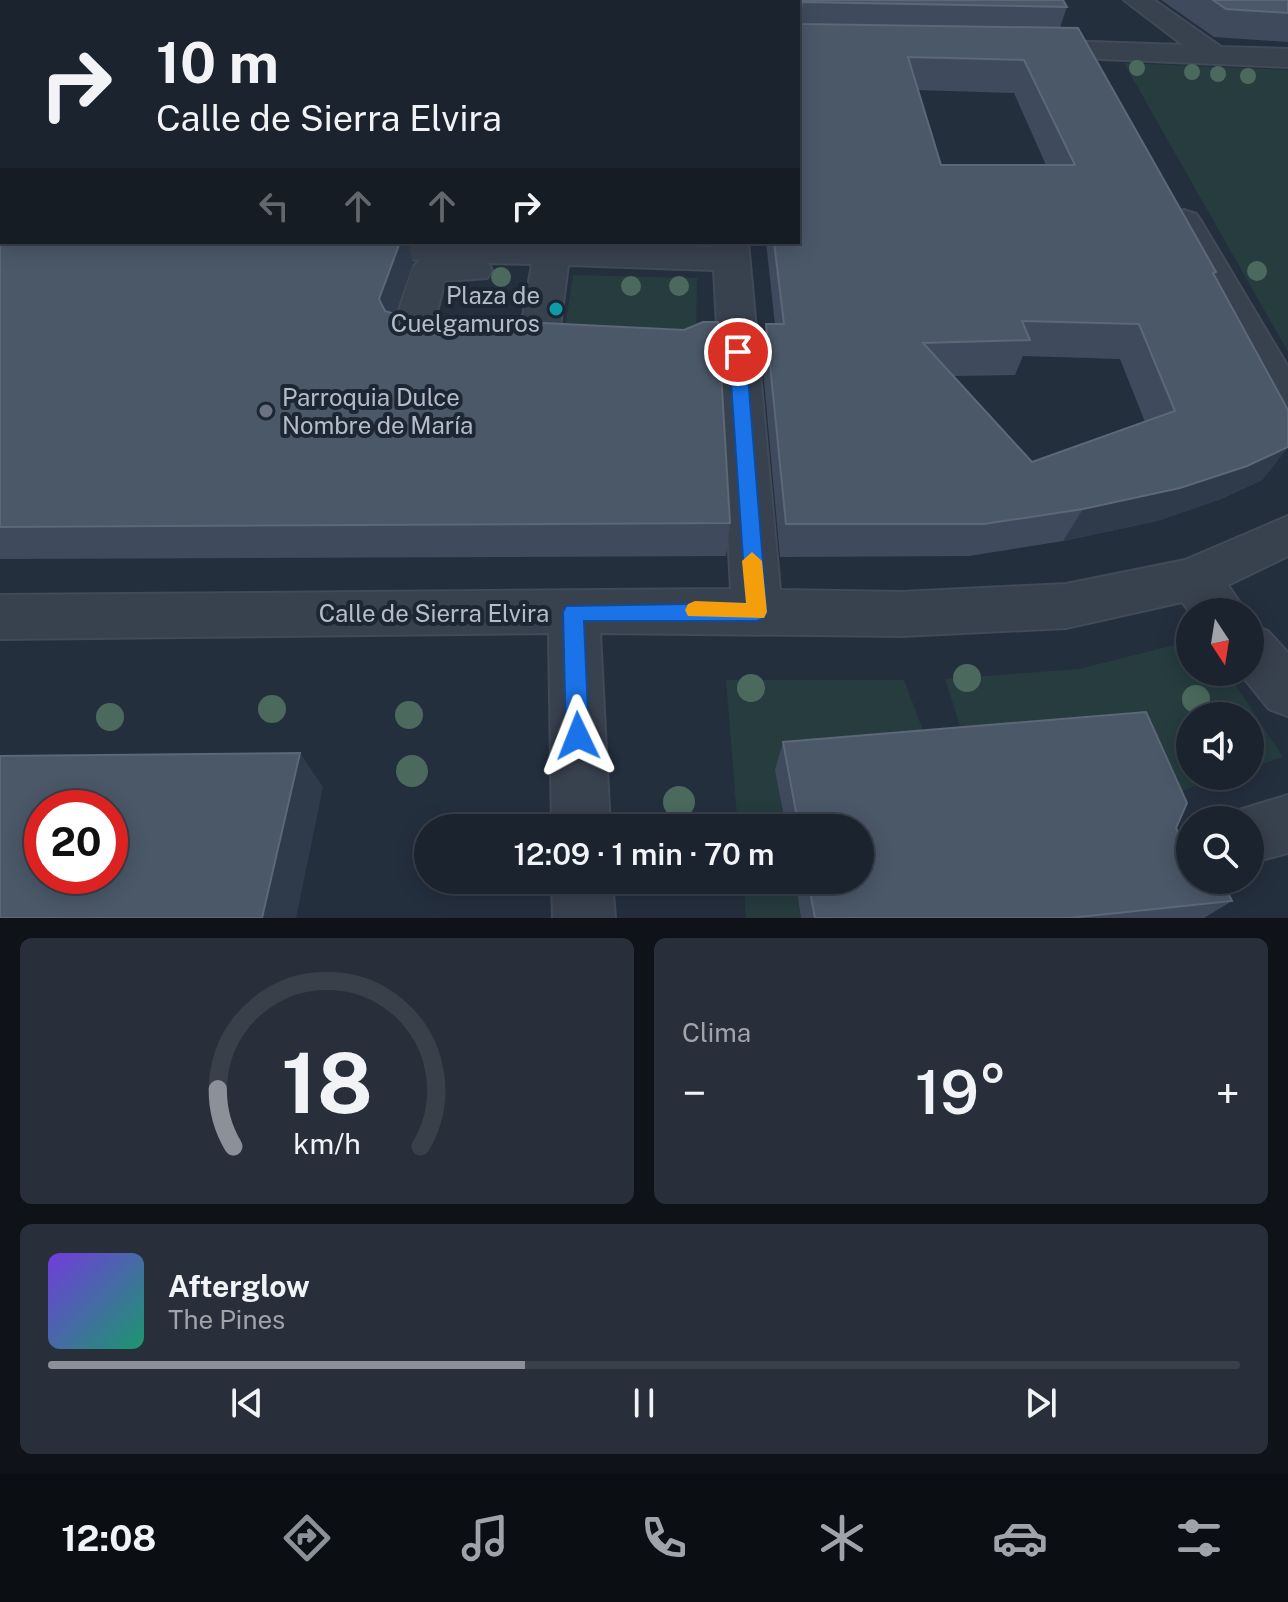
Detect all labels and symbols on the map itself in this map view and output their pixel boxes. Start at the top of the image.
place label: Plaza de Cuelgamuros [391,281,540,337]
marker: Plaza de Cuelgamuros [547,300,565,318]
pin [704,318,772,386]
place label: Parroquia Dulce Nombre de María [282,383,473,439]
marker: Parroquia Dulce Nombre de María [257,402,275,420]
north arrow [1176,598,1264,686]
street label: Calle de Sierra Elvira [319,599,549,627]
position arrow [536,694,620,778]
speed limit sign: 20 [24,790,128,894]

